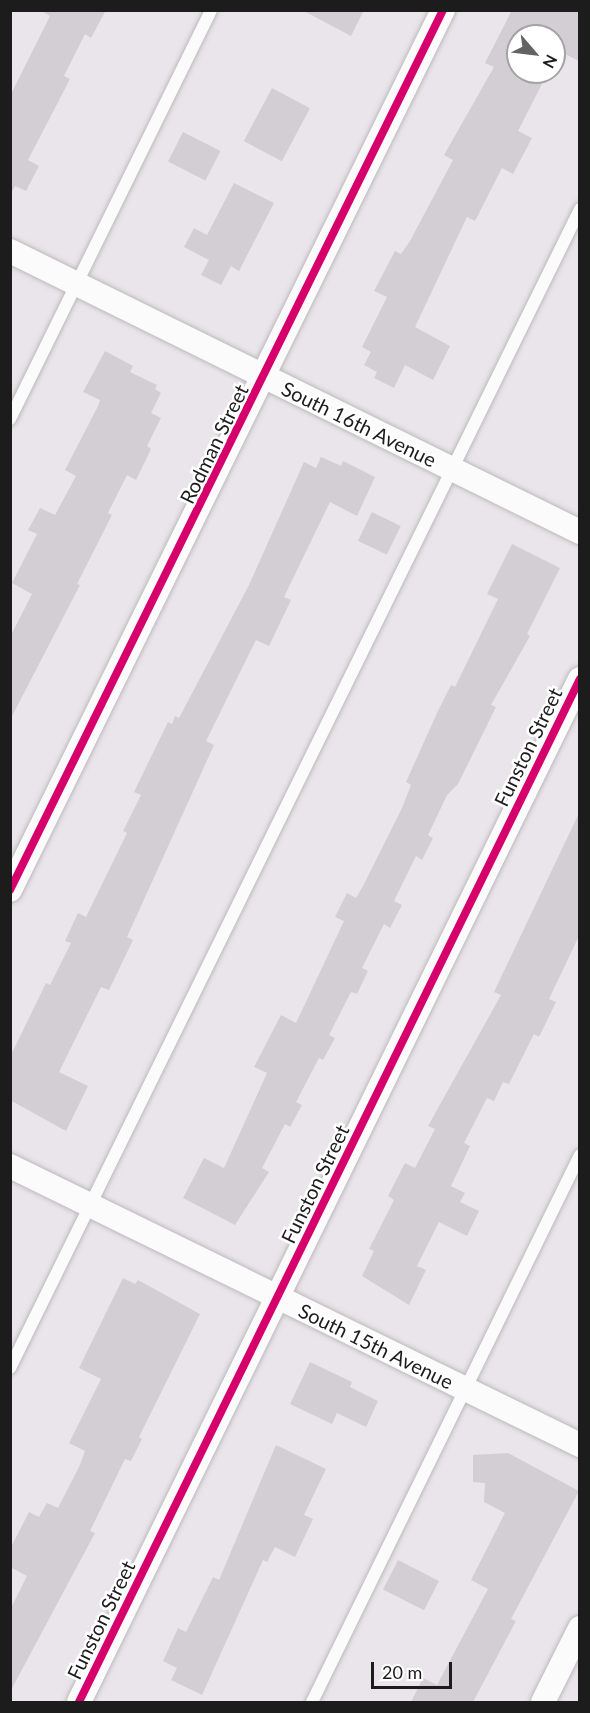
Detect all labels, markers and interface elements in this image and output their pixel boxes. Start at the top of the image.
north arrow [506,24,566,84]
text: N [539,52,562,72]
street label: South 16th Avenue [278,376,440,472]
street label: Rodman Street [175,380,253,508]
street label: Funston Street [489,684,567,810]
street label: Funston Street [276,1121,354,1247]
street label: South 15th Avenue [295,1298,457,1394]
street label: Funston Street [62,1557,140,1683]
scale bar [374,1650,455,1688]
text: 20 m [382,1661,422,1683]

